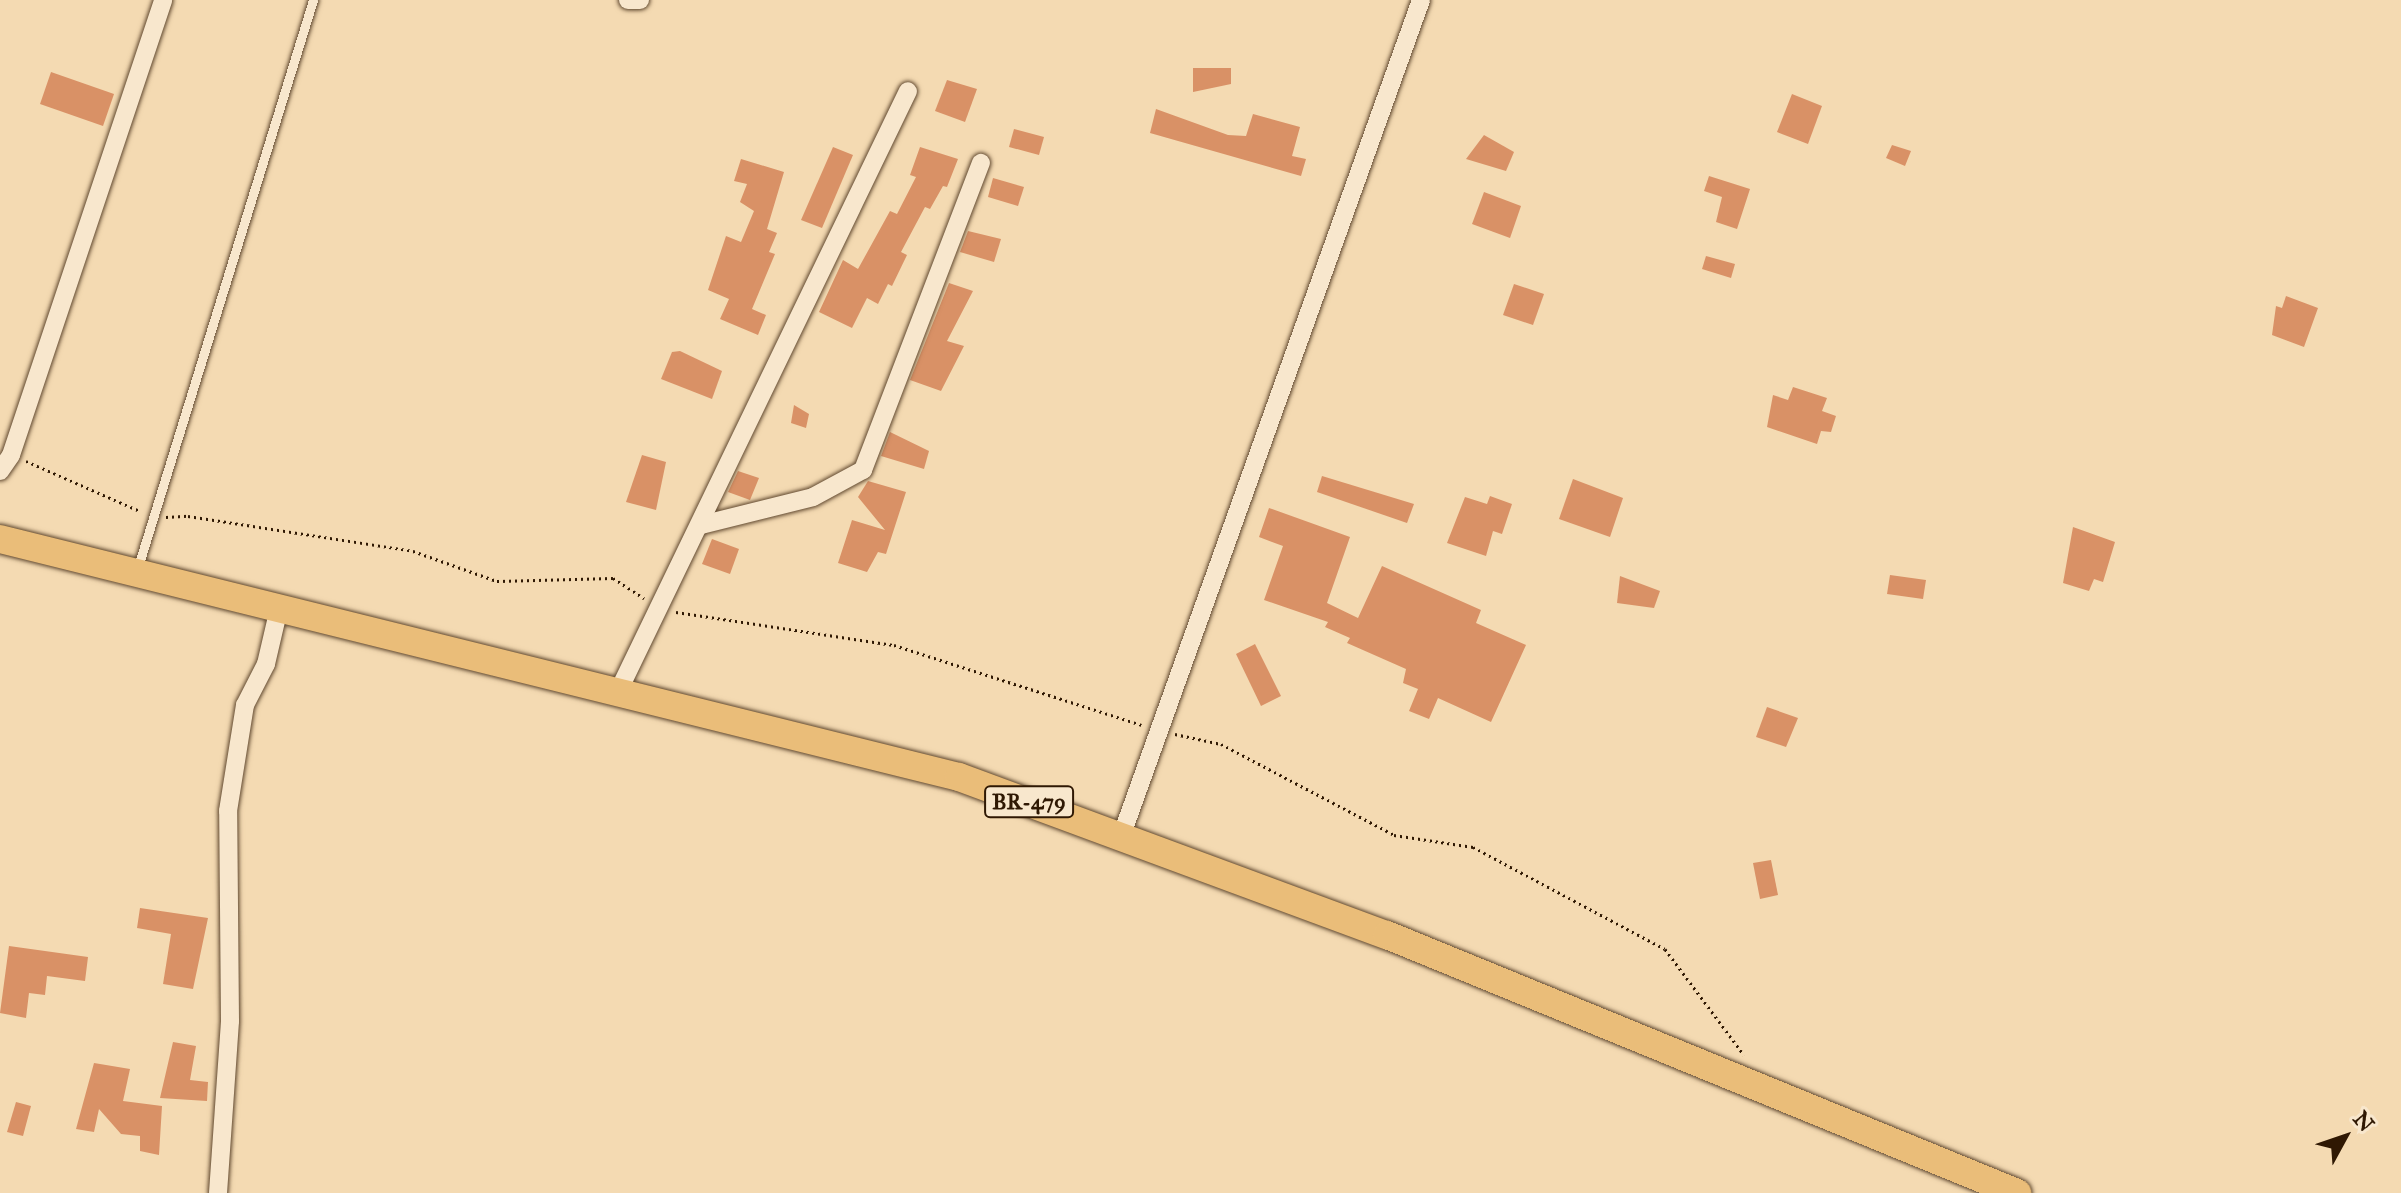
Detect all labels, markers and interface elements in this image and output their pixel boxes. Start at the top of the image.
road number: BR-479 [983,784,1075,820]
north arrow [2305,1097,2385,1177]
text: N [2347,1105,2380,1137]

